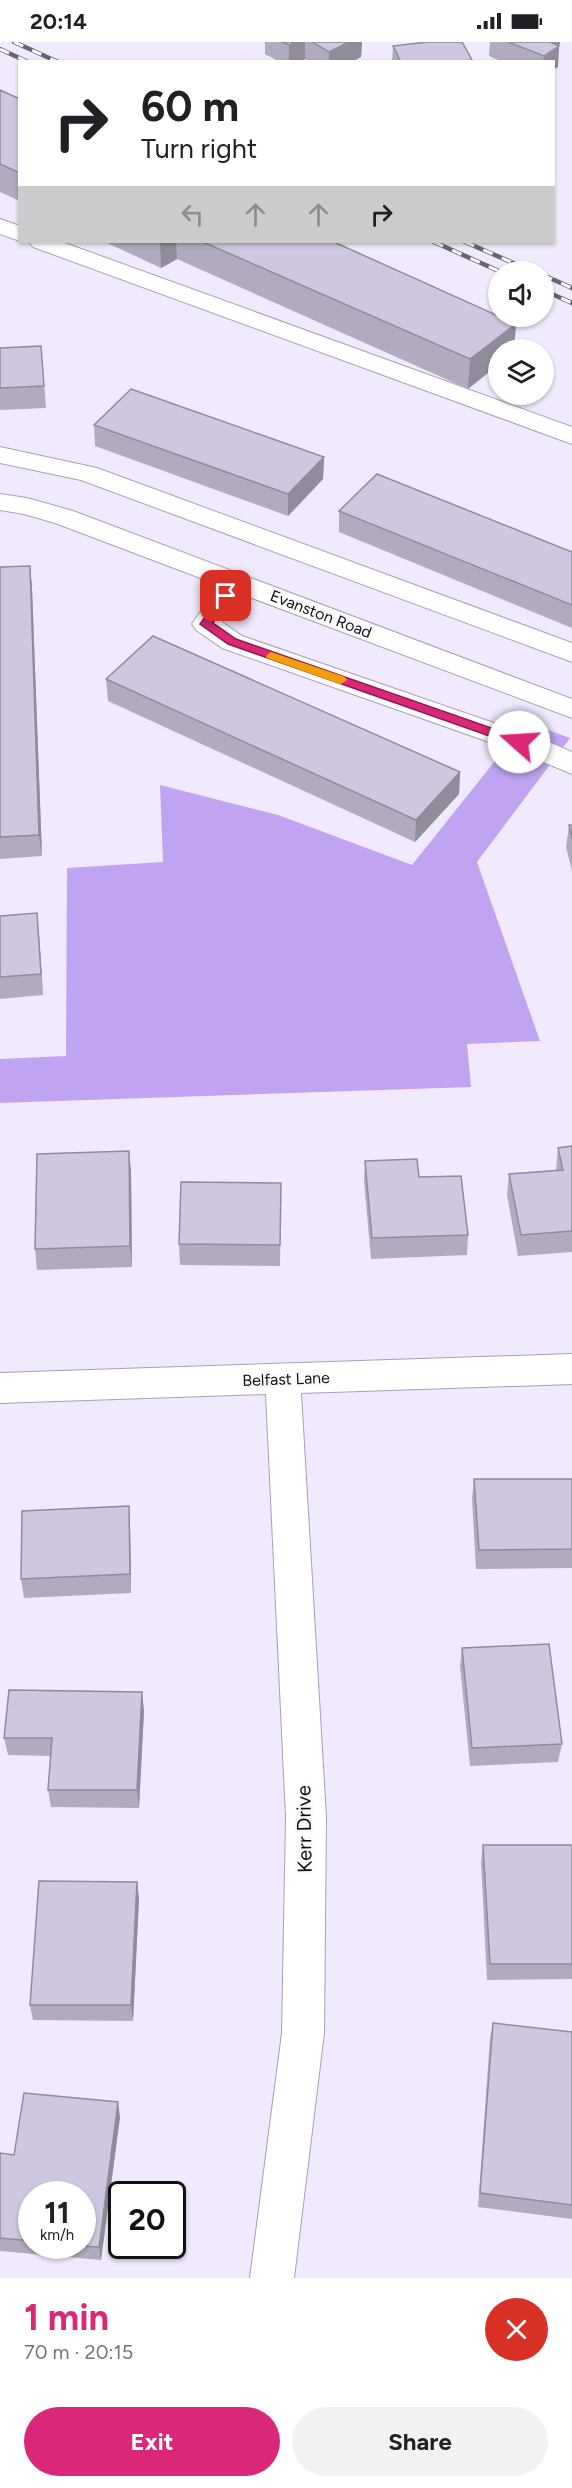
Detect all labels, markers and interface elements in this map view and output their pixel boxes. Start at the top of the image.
text: 20:14 [30,8,87,35]
text: 60 m [141,81,239,132]
icon: right [42,84,120,162]
text: Turn right [141,132,257,165]
icon: left [176,198,209,231]
icon: ahead [239,198,272,231]
icon: ahead [302,198,335,231]
icon: right [365,198,398,231]
map controls [488,261,554,405]
button: sound [488,261,554,327]
button: layers [488,339,554,405]
pin [200,570,251,621]
icon: arrive [209,579,242,612]
street label: Evanston Road [268,586,374,642]
position arrow [487,710,551,774]
street label: Belfast Lane [242,1368,330,1390]
street label: Kerr Drive [291,1785,317,1873]
speed limit sign: 20 [108,2181,186,2259]
text: 11 [44,2194,70,2231]
text: km/h [40,2226,74,2244]
text: 1 min [24,2296,109,2339]
button: close [485,2298,548,2361]
text: 70 m · 20:15 [24,2340,133,2364]
button: Exit [24,2407,280,2476]
button: Share [292,2407,548,2476]

